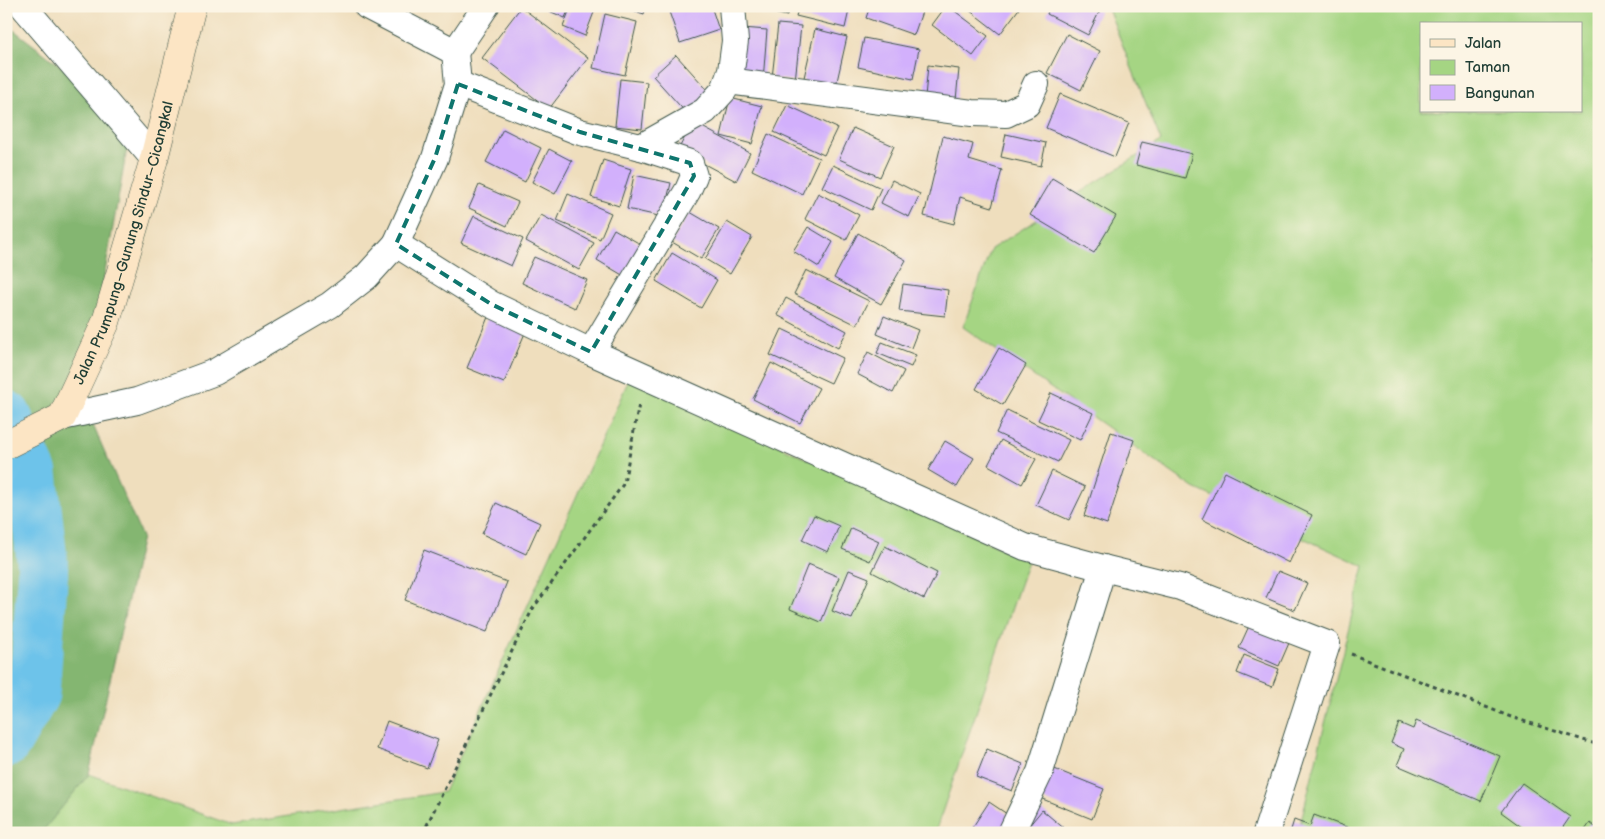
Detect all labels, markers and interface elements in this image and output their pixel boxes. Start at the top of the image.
legend [1420,22,1582,112]
text: Jalan [1465,34,1501,53]
text: Taman [1465,58,1510,77]
text: Bangunan [1465,84,1535,103]
street label: Jalan Prumpung–Gunung Sindur–Cicangkal [69,99,177,387]

